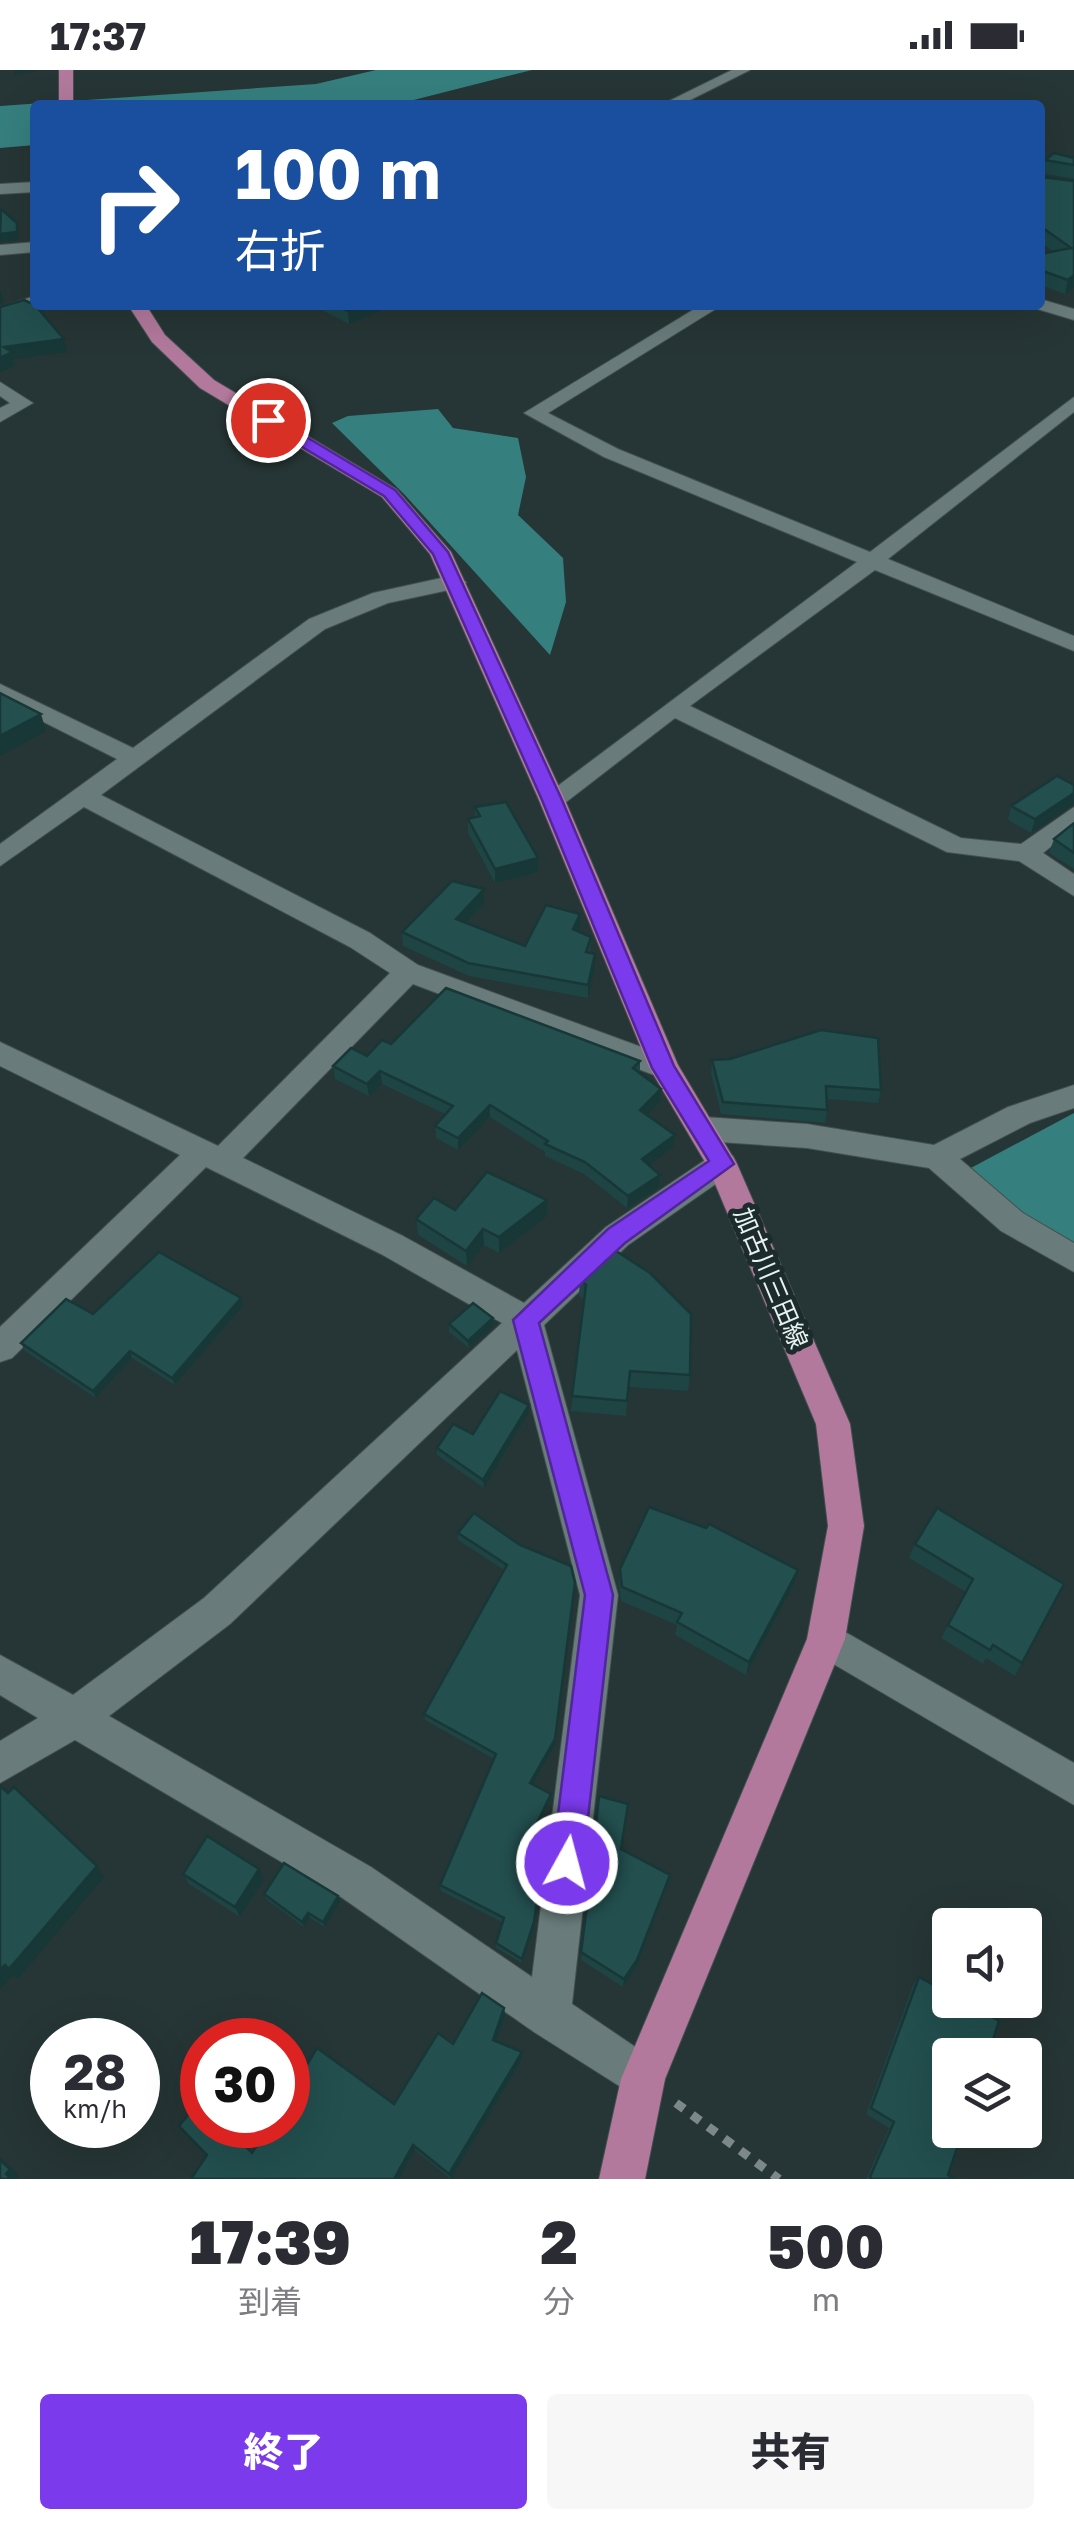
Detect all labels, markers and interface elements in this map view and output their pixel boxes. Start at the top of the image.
text: 17:37 [50,13,146,58]
text: 100 m [235,130,441,214]
icon: right [70,140,200,270]
text: 右折 [235,223,325,277]
pin [226,378,311,463]
icon: arrive [241,393,296,448]
street label: 加古川三田線 [728,1203,815,1353]
position arrow [515,1811,619,1915]
map controls [932,1908,1042,2148]
button: sound [932,1908,1042,2018]
speed limit sign: 30 [180,2018,310,2148]
button: layers [932,2038,1042,2148]
text: 28 [64,2041,126,2101]
text: km/h [63,2093,127,2124]
text: 17:39 [190,2205,351,2277]
text: 2 [540,2205,578,2277]
text: 500 [767,2209,884,2281]
text: m [812,2280,840,2318]
text: 到着 [238,2282,302,2320]
text: 分 [543,2282,575,2320]
button: 終了 [40,2394,527,2509]
button: 共有 [547,2394,1034,2509]

